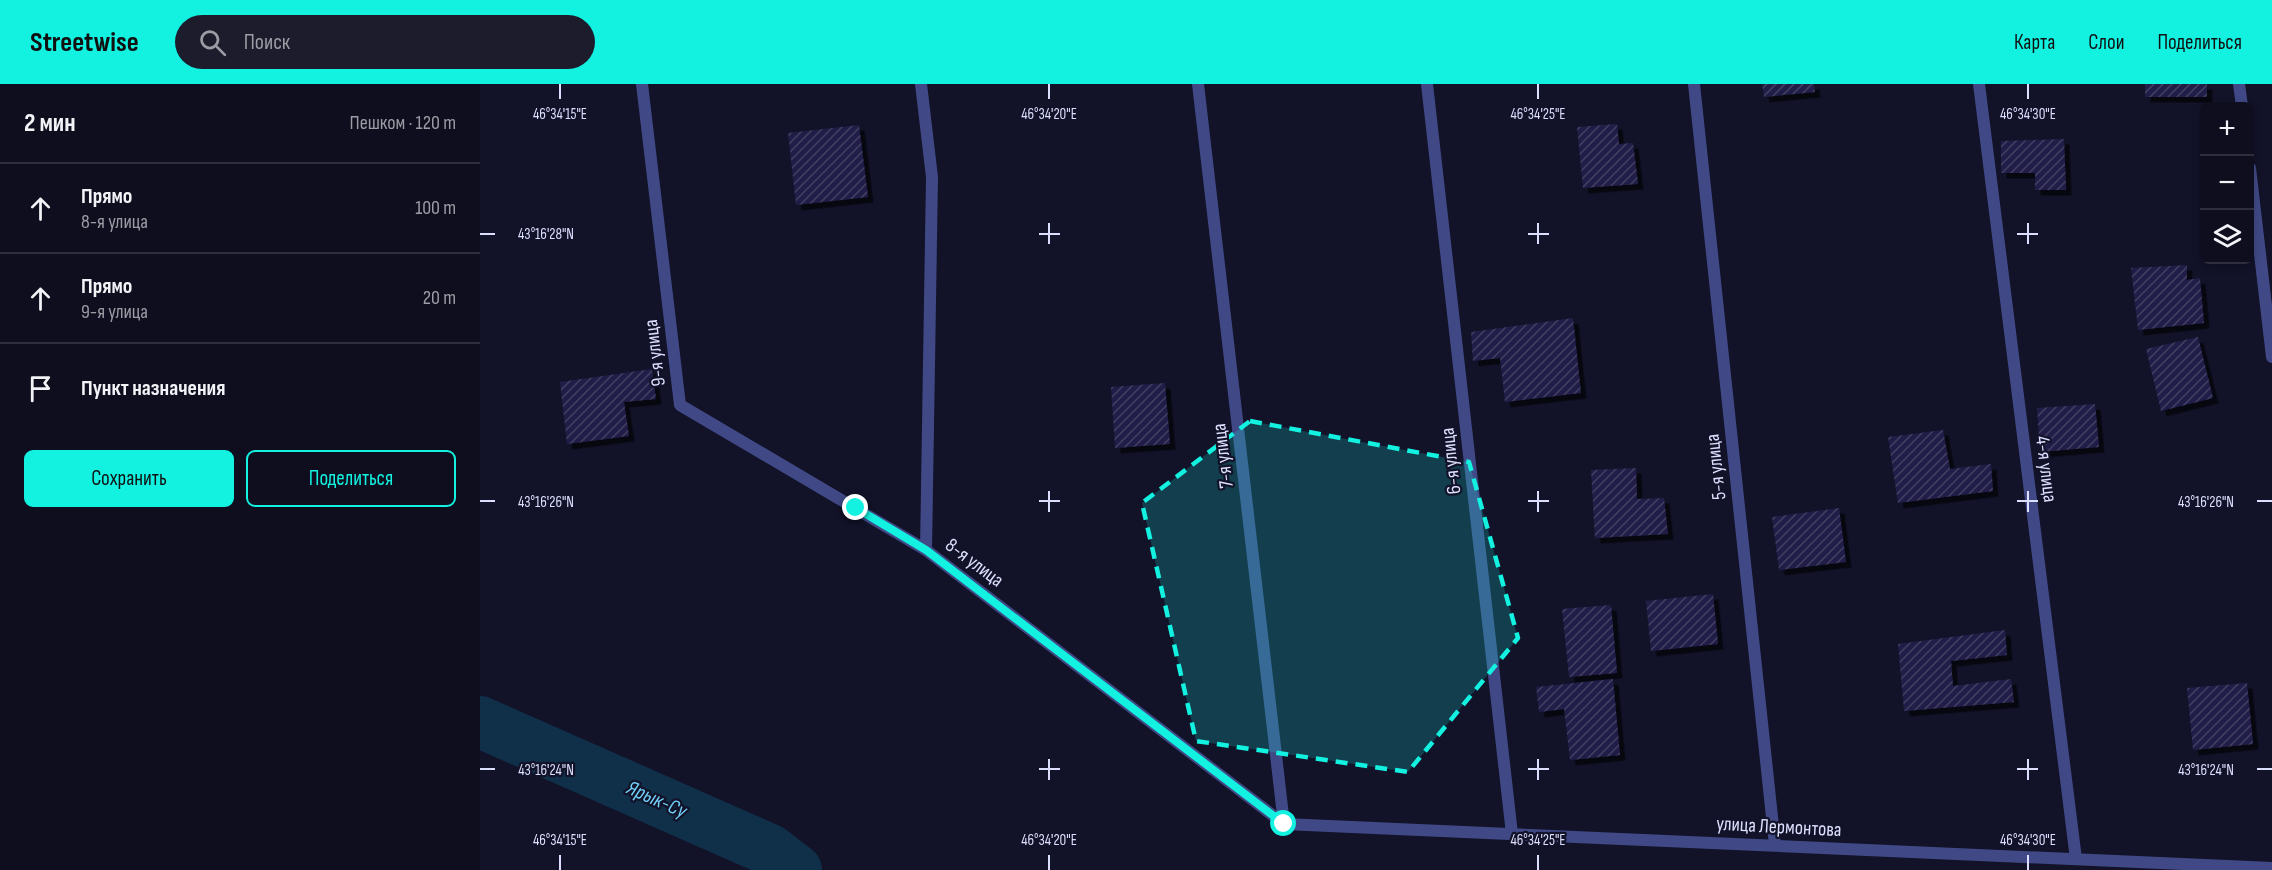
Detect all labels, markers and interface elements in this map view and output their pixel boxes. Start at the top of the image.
search box [175,15,595,69]
text: Streetwise [30,26,139,59]
icon: search [196,26,229,59]
text: Поиск [244,29,290,56]
text: Карта [2014,30,2055,55]
text: Слои [2088,30,2124,55]
text: Поделиться [2157,30,2242,55]
map controls [2200,102,2254,264]
button: + [2200,102,2254,156]
text: 46°34'15"E [533,105,587,124]
text: 46°34'20"E [1021,105,1077,124]
text: 46°34'25"E [1510,105,1566,124]
text: 46°34'30"E [2000,105,2056,124]
text: 2 мин [24,108,76,139]
text: Пешком · 120 m [350,111,456,135]
button: − [2200,156,2254,210]
text: Прямо [81,183,132,210]
icon: ahead [24,192,57,225]
text: 100 m [415,196,456,220]
text: 8-я улица [81,210,148,234]
button: layers [2200,210,2254,264]
text: 43°16'28"N [518,225,574,244]
text: Прямо [81,273,132,300]
icon: ahead [24,282,57,315]
text: 20 m [423,286,456,310]
text: 9-я улица [81,300,148,324]
street label: 9-я улица [639,318,671,388]
icon: arrive [24,372,57,405]
text: Пункт назначения [81,375,225,402]
street label: 7-я улица [1207,422,1239,490]
street label: 6-я улица [1436,426,1466,495]
street label: 5-я улица [1701,433,1731,501]
street label: 4-я улица [2030,435,2062,504]
button: Сохранить [24,450,234,507]
button: Поделиться [246,450,456,507]
text: 43°16'26"N [518,493,574,512]
text: 43°16'26"N [2178,493,2234,512]
route end [842,494,868,520]
street label: 8-я улица [940,533,1008,593]
text: 43°16'24"N [518,761,574,780]
text: 43°16'24"N [2178,761,2234,780]
water label: Ярык-Су [622,775,692,824]
route start [1270,810,1296,836]
street label: улица Лермонтова [1716,812,1842,842]
text: 46°34'15"E [533,831,587,850]
text: 46°34'20"E [1021,831,1077,850]
text: 46°34'25"E [1510,831,1566,850]
text: 46°34'30"E [2000,831,2056,850]

